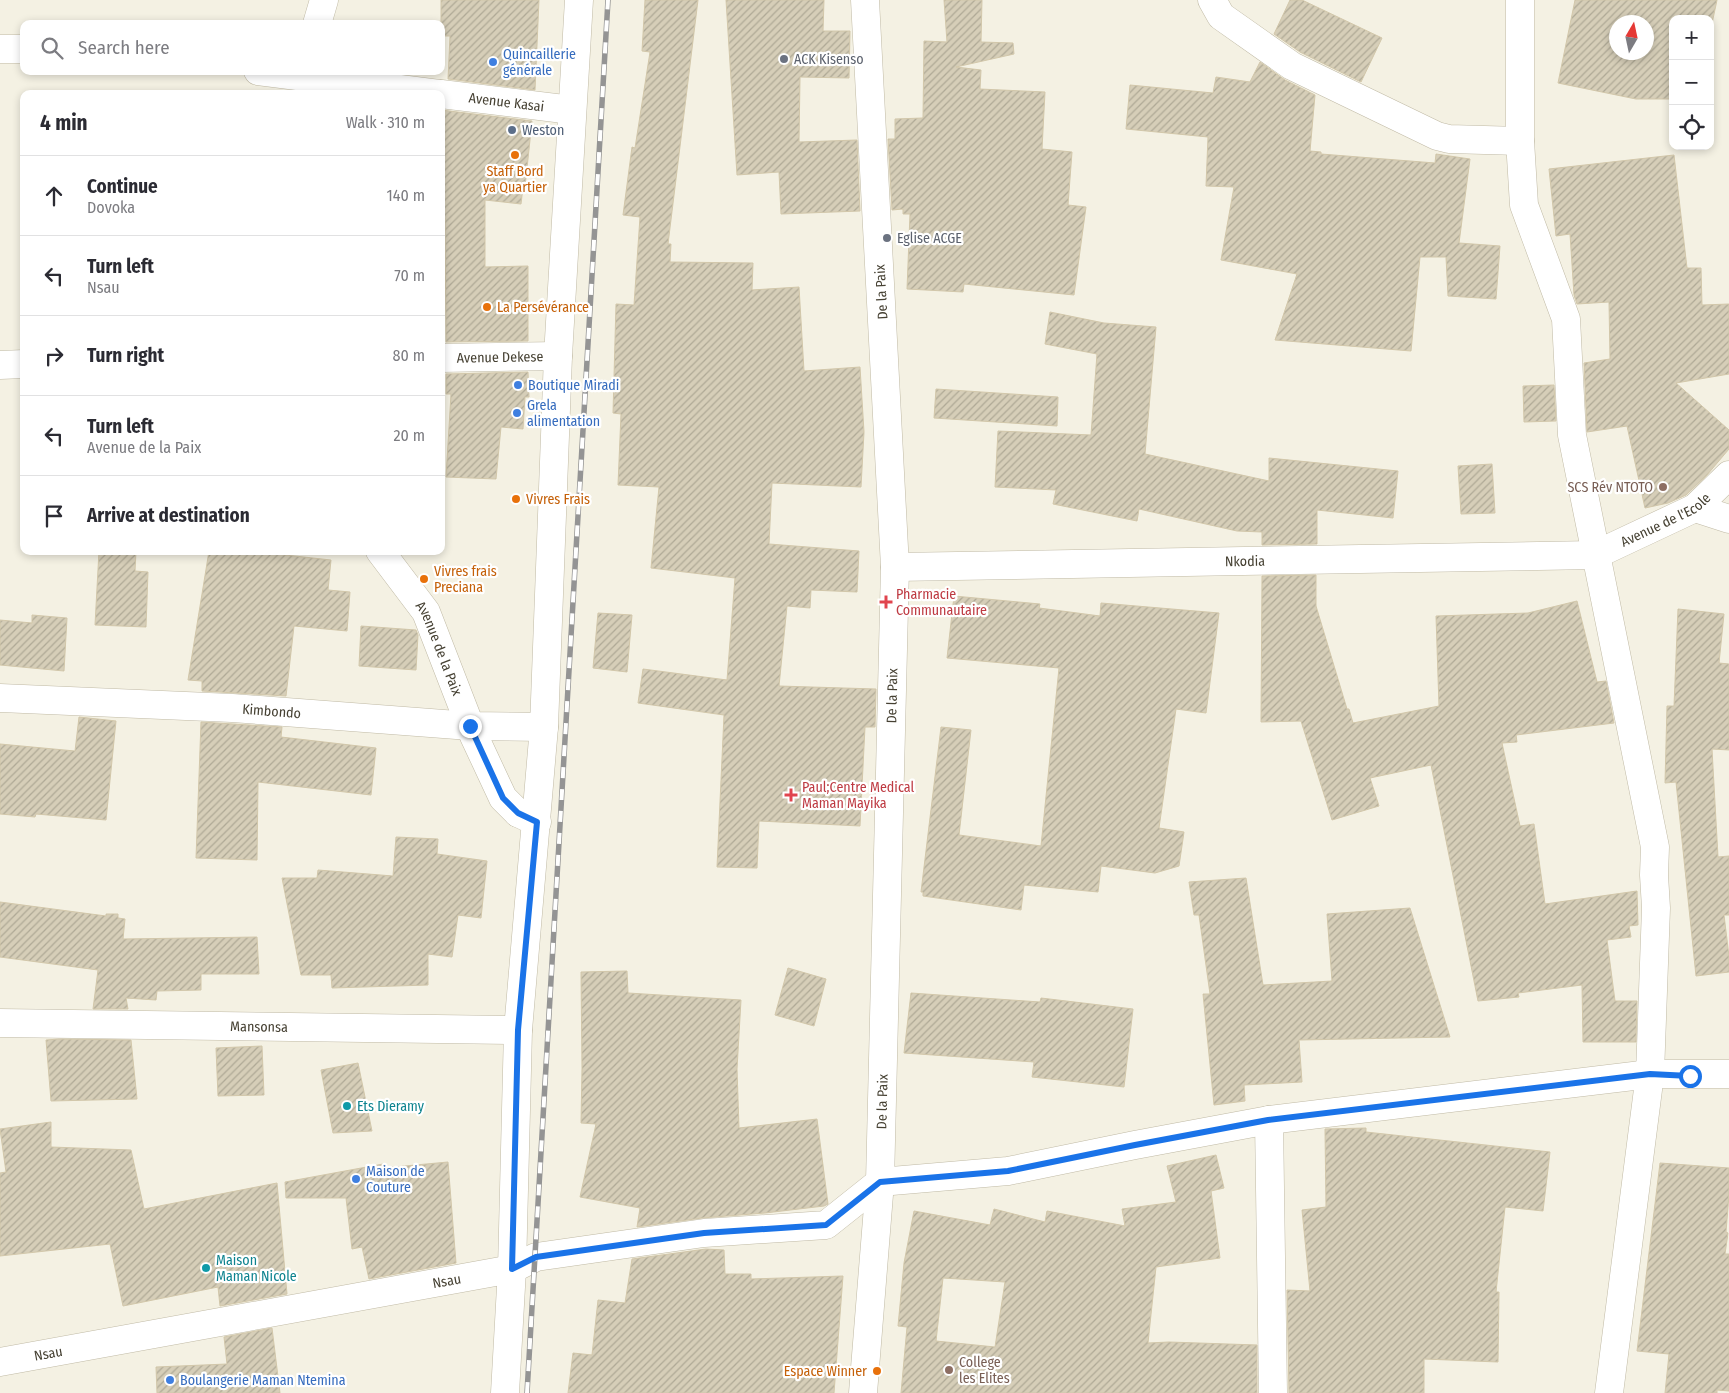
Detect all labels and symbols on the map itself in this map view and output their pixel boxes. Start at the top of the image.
north arrow [1609,15,1654,60]
place label: Quincaillerie générale [503,46,576,79]
place label: ACK Kisenso [794,51,864,68]
marker: ACK Kisenso [778,53,790,65]
marker: Quincaillerie générale [487,56,499,68]
street label: Avenue Kasai [468,89,545,116]
place label: Weston [522,122,564,139]
marker: Weston [506,124,518,136]
marker: Staff Bord ya Quartier [509,149,521,161]
place label: Staff Bord ya Quartier [483,163,547,196]
place label: Eglise ACGE [897,230,962,247]
marker: Eglise ACGE [881,232,893,244]
street label: De la Paix [872,263,891,320]
place label: La Persévérance [497,299,589,316]
marker: La Persévérance [481,301,493,313]
street label: Avenue Dekese [457,348,544,367]
place label: Boutique Miradi [528,377,619,394]
marker: Boutique Miradi [512,379,524,391]
place label: Grela alimentation [527,397,600,430]
marker: Grela alimentation [511,407,523,419]
place label: SCS Rév NTOTO [1567,479,1653,496]
marker: SCS Rév NTOTO [1657,481,1669,493]
street label: Avenue de l'Ecole [1618,490,1714,551]
place label: Vivres Frais [526,491,590,508]
marker: Vivres Frais [510,493,522,505]
street label: Nkodia [1225,553,1265,570]
place label: Vivres frais Preciana [434,563,497,596]
marker: Vivres frais Preciana [418,573,430,585]
place label: Pharmacie Communautaire [896,586,987,619]
marker: Pharmacie Communautaire [880,596,892,608]
street label: Avenue de la Paix [412,598,466,699]
street label: De la Paix [883,667,902,724]
street label: Kimbondo [242,701,302,722]
route end [459,715,482,738]
place label: Paul;Centre Medical Maman Mayika [802,779,914,812]
marker: Paul;Centre Medical Maman Mayika [784,788,798,802]
street label: Mansonsa [230,1018,288,1036]
route start [1679,1065,1702,1088]
street label: De la Paix [873,1073,892,1130]
place label: Ets Dieramy [357,1098,425,1115]
marker: Ets Dieramy [341,1100,353,1112]
place label: Maison de Couture [366,1163,425,1196]
marker: Maison de Couture [350,1173,362,1185]
place label: Maison Maman Nicole [216,1252,297,1285]
marker: Maison Maman Nicole [200,1262,212,1274]
street label: Nsau [431,1270,462,1292]
street label: Nsau [33,1343,64,1365]
place label: College les Elites [959,1354,1010,1387]
place label: Espace Winner [784,1363,867,1380]
marker: College les Elites [943,1364,955,1376]
marker: Espace Winner [871,1365,883,1377]
place label: Boulangerie Maman Ntemina [180,1372,346,1389]
marker: Boulangerie Maman Ntemina [164,1374,176,1386]

